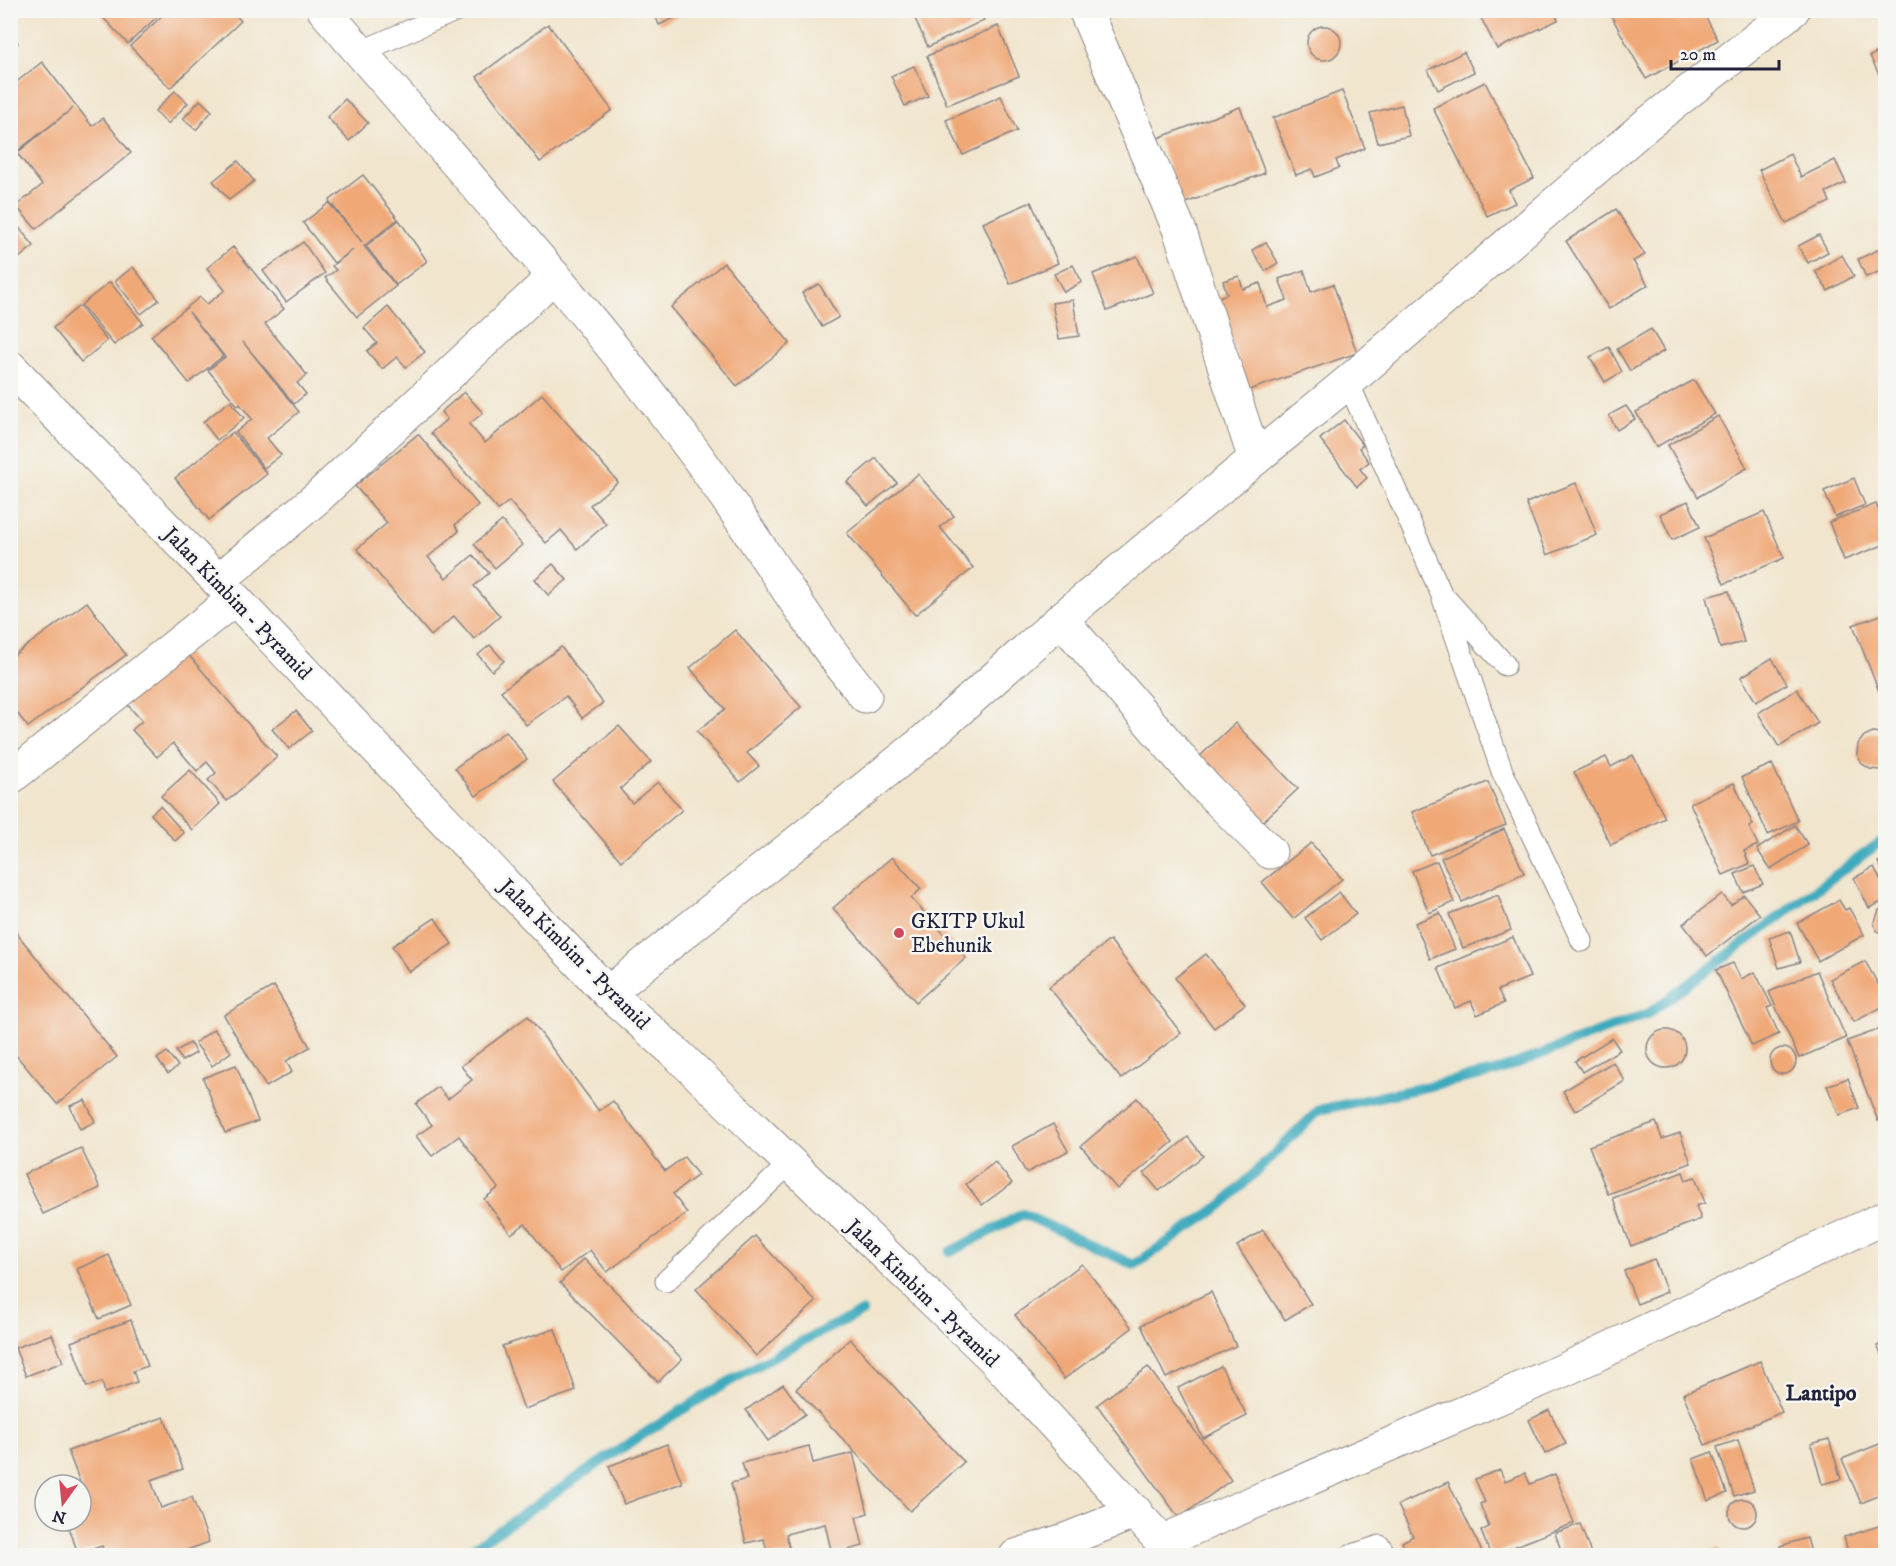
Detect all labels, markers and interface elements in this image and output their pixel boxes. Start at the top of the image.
scale bar [1671,33,1779,71]
text: 20 m [1680,44,1716,66]
street label: Jalan Kimbim - Pyramid [156,520,317,686]
street label: Jalan Kimbim - Pyramid [492,872,655,1036]
place label: GKITP Ukul Ebehunik [911,909,1025,959]
marker: GKITP Ukul Ebehunik [892,926,906,940]
street label: Jalan Kimbim - Pyramid [839,1213,1005,1374]
district label: Lantipo [1785,1380,1857,1407]
north arrow [33,1473,93,1533]
text: N [50,1505,68,1528]

